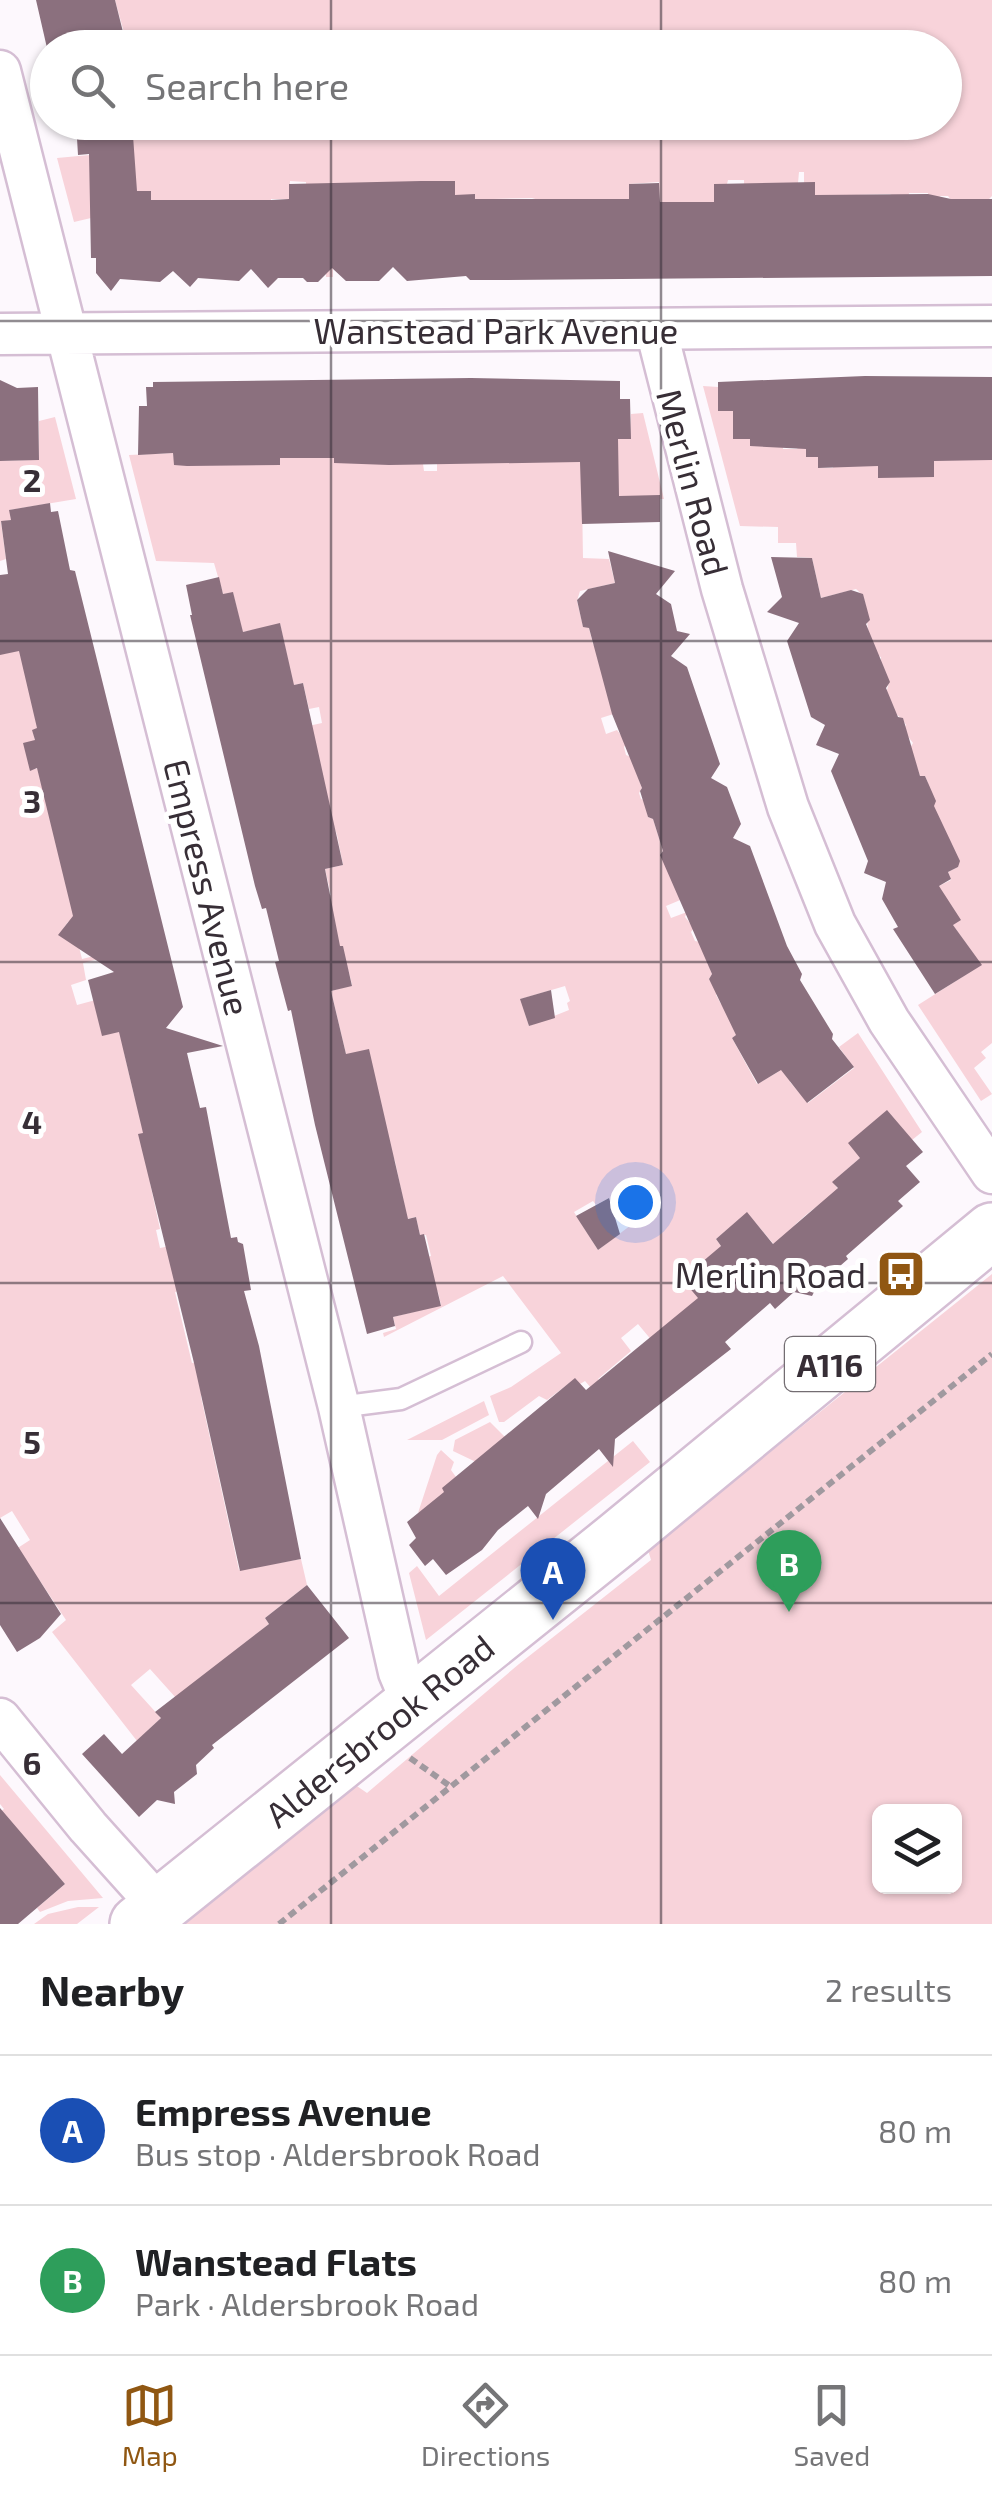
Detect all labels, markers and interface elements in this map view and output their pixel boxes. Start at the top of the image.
search box [30,30,962,140]
icon: search [65,58,120,113]
text: Search here [145,62,349,108]
street label: Wanstead Park Avenue [314,309,678,351]
street label: Merlin Road [649,384,739,580]
text: 2 [23,460,41,498]
street label: Empress Avenue [156,754,260,1020]
text: 3 [23,781,41,819]
text: 4 [22,1102,42,1140]
your location [610,1177,661,1228]
bus stop icon: Merlin Road [875,1248,927,1300]
place label: Merlin Road [675,1253,866,1295]
road number: A116 [785,1337,875,1391]
text: 5 [23,1422,41,1460]
pin: B [756,1530,822,1612]
pin: A [520,1538,586,1620]
street label: Aldersbrook Road [256,1625,502,1835]
text: 6 [23,1743,41,1781]
map controls [872,1804,962,1894]
button: layers [872,1804,962,1894]
text: Nearby [40,1964,184,2014]
text: 2 results [825,1970,952,2008]
text: Empress Avenue [135,2088,432,2134]
text: A [62,2111,83,2149]
text: 80 m [878,2111,952,2149]
text: Bus stop · Aldersbrook Road [135,2134,541,2172]
text: Wanstead Flats [135,2238,417,2284]
text: B [62,2261,83,2299]
text: 80 m [878,2261,952,2299]
text: Park · Aldersbrook Road [135,2284,479,2322]
tab: Map [122,2378,178,2472]
tab: Directions [421,2378,550,2472]
tab: Saved [794,2378,870,2472]

